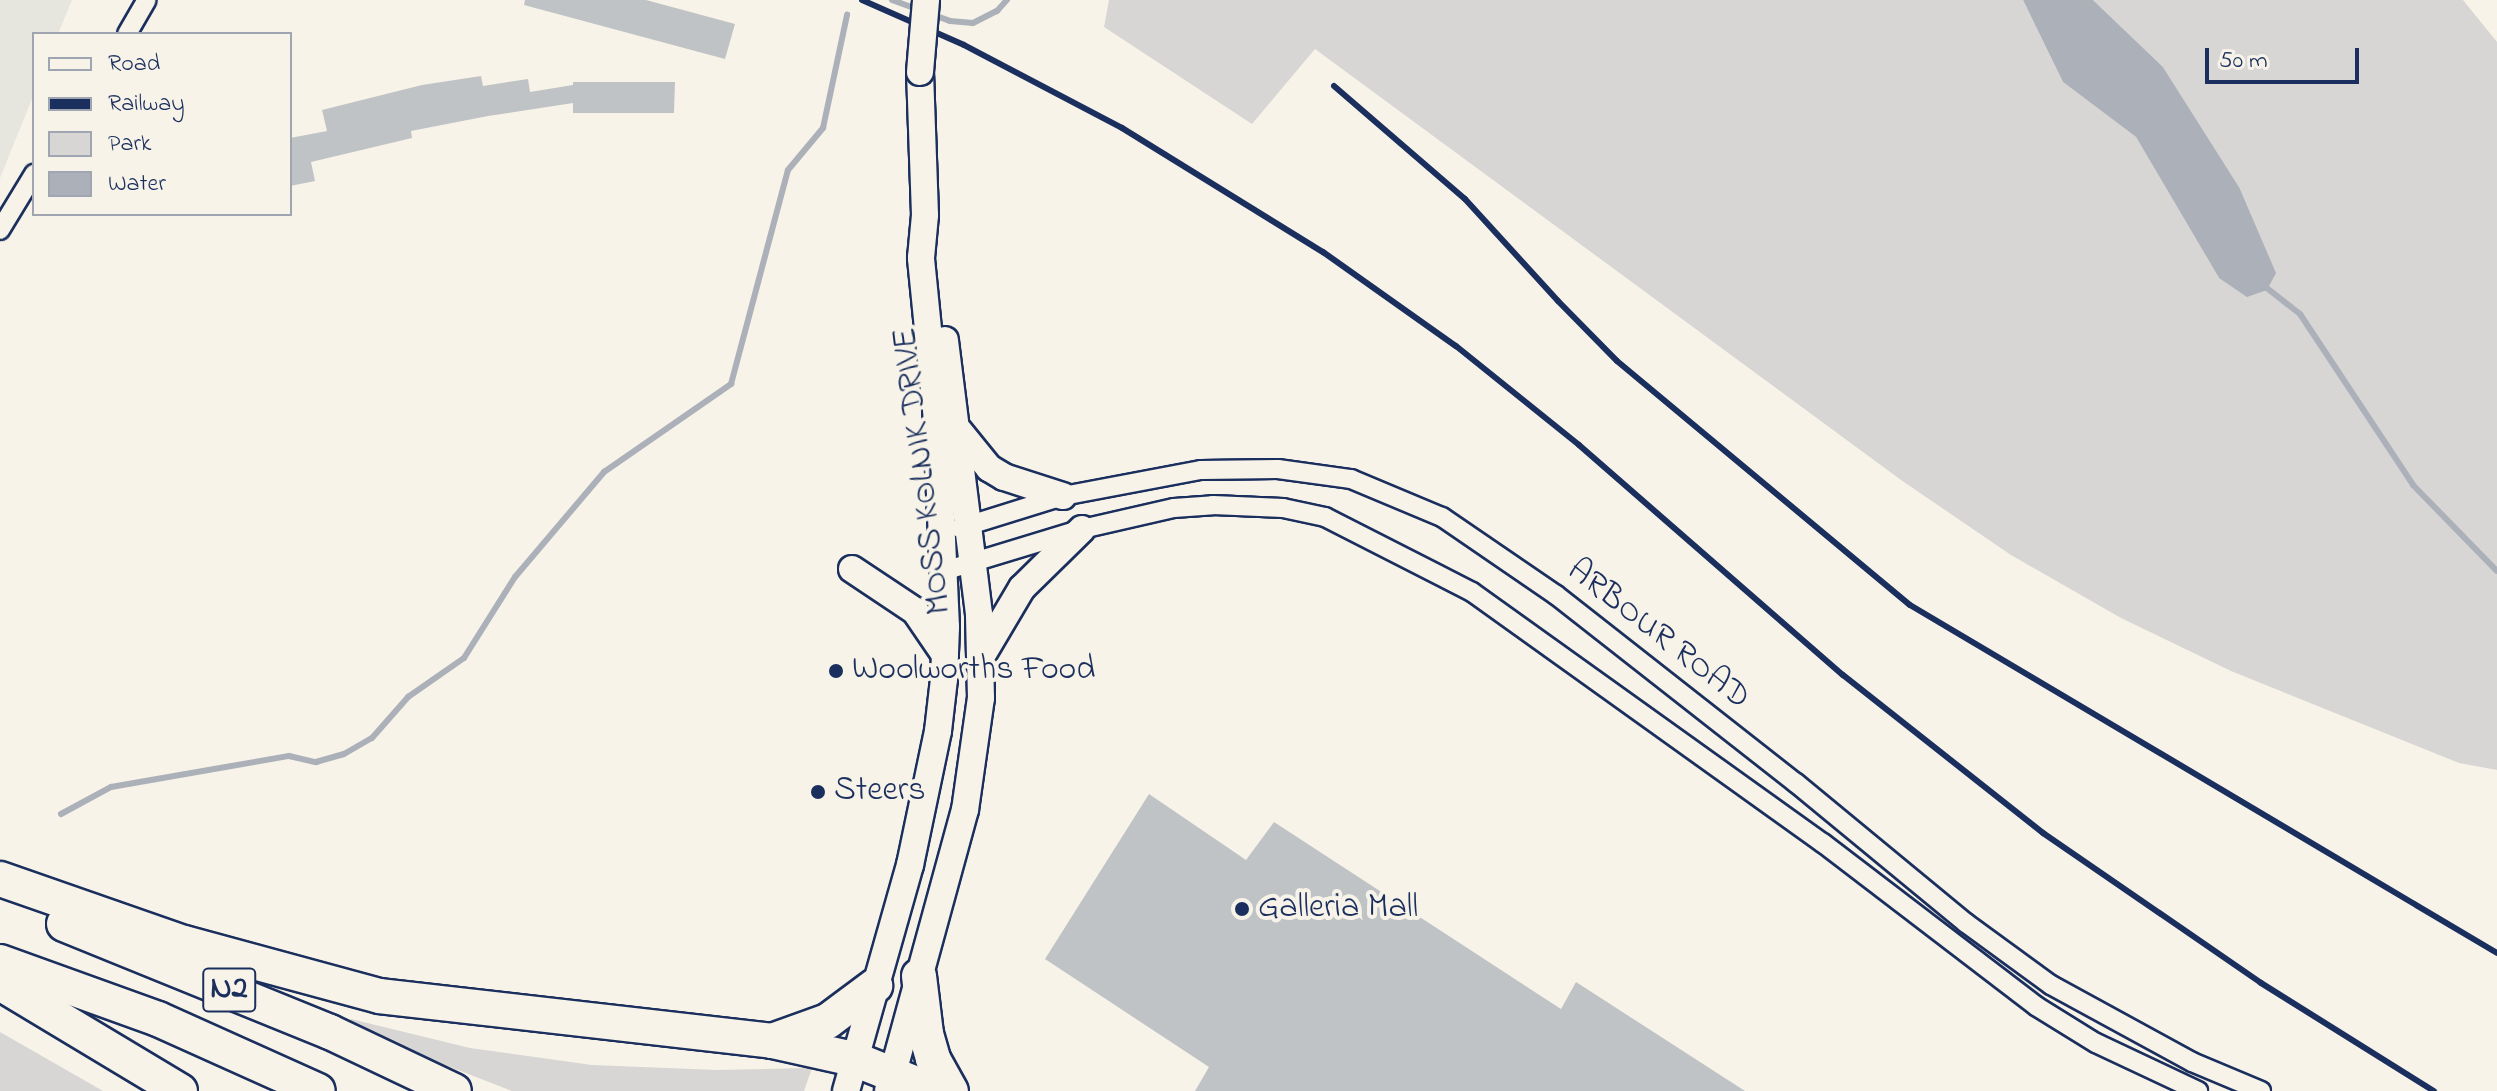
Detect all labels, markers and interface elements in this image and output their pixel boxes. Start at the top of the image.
legend [32,32,292,216]
scale bar [2209,32,2363,82]
text: 50 m [2219,44,2268,79]
text: Road [108,47,160,82]
text: Railway [108,87,185,122]
text: Park [108,127,151,162]
text: Water [108,167,166,202]
street label: MOSS KOLNIK DRIVE [886,325,962,617]
street label: ARBOUR ROAD [1558,551,1758,719]
place label: Woolworths Food [852,651,1095,691]
marker: Woolworths Food [827,662,845,680]
place label: Steers [834,772,926,812]
marker: Steers [809,783,827,801]
place label: Galleria Mall [1258,889,1418,929]
marker: Galleria Mall [1233,900,1251,918]
road number: N2 [201,962,257,1018]

